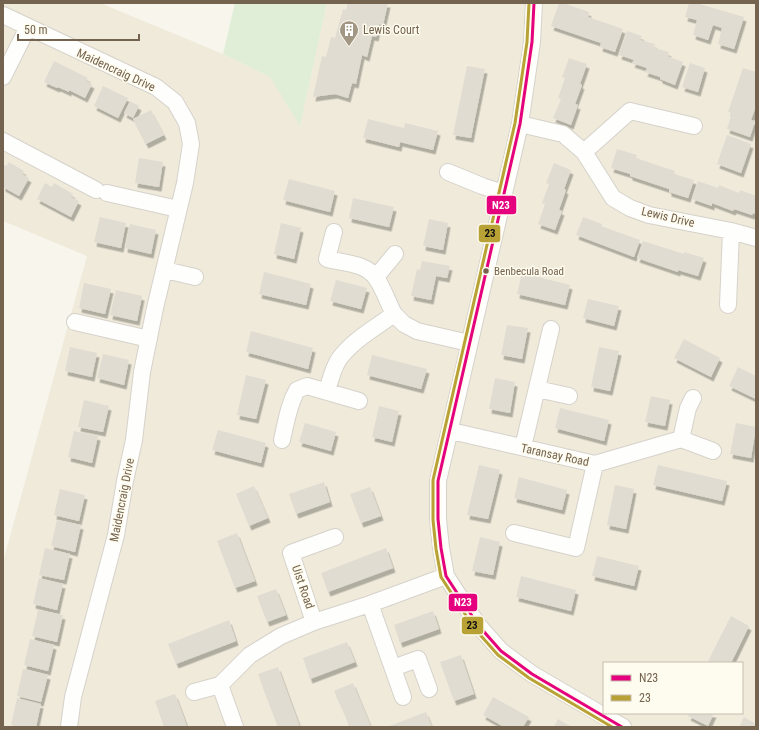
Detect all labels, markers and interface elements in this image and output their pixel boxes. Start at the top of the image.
scale bar [18,16,139,42]
building icon: Lewis Court [338,19,360,47]
text: 50 m [24,23,48,37]
place label: Lewis Court [363,23,420,37]
street label: Maidencraig Drive [75,46,158,94]
line badge: N23 [486,195,517,215]
text: N23 [492,199,510,212]
street label: Lewis Drive [640,204,696,230]
line badge: 23 [478,224,501,243]
text: 23 [484,227,496,240]
place label: Benbecula Road [494,265,564,278]
marker: Benbecula Road [481,266,491,276]
street label: Taransay Road [520,441,590,469]
street label: Maidencraig Drive [107,457,137,543]
street label: Uist Road [289,563,317,611]
line badge: N23 [448,593,478,612]
text: N23 [454,596,472,609]
line badge: 23 [461,616,484,635]
text: 23 [466,619,478,632]
legend [603,662,743,714]
text: N23 [639,671,658,685]
text: 23 [639,691,651,705]

